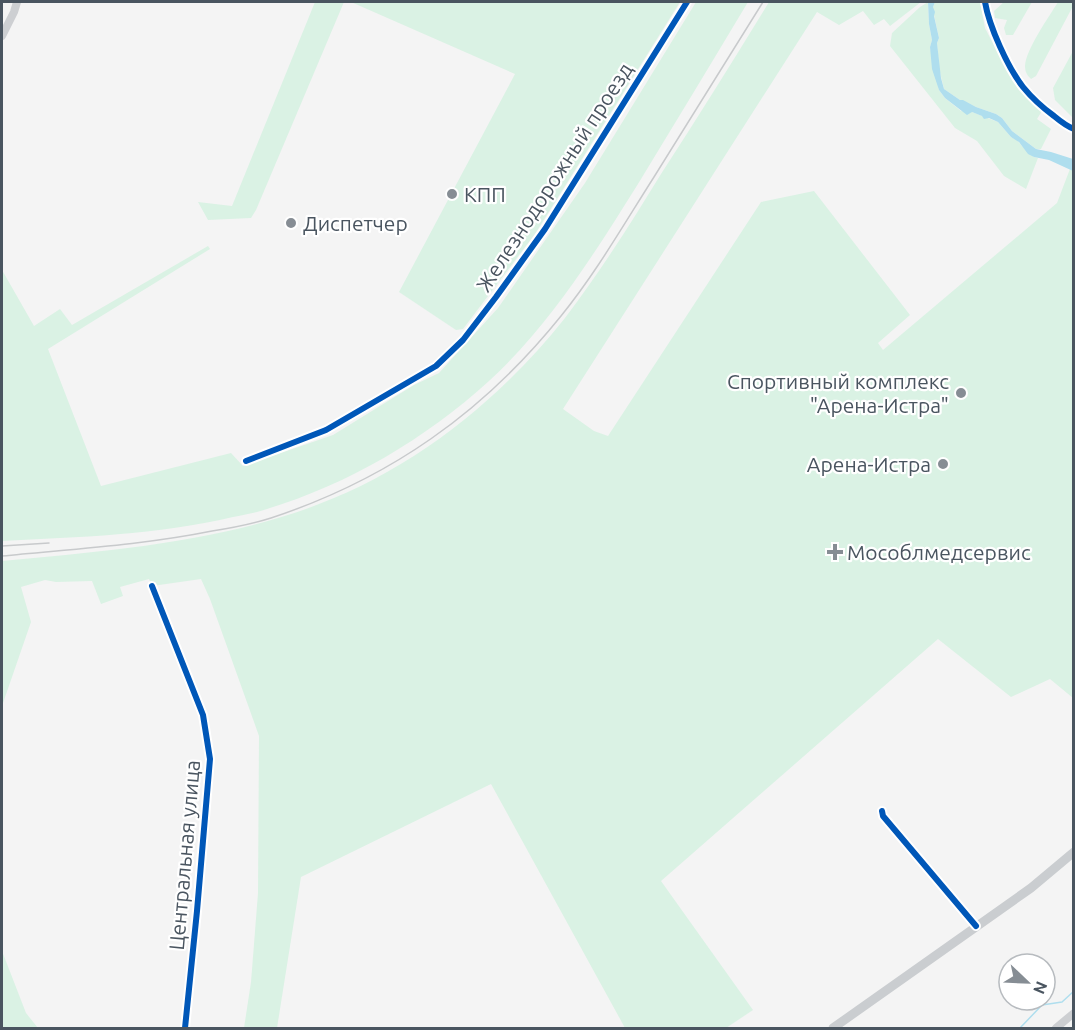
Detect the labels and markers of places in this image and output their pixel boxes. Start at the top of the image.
place label: КПП [464,182,506,206]
marker: КПП [445,187,459,201]
place label: Диспетчер [303,211,408,235]
marker: Диспетчер [284,216,298,230]
place label: Спортивный комплекс "Арена-Истра" [727,369,949,417]
marker: Спортивный комплекс "Арена-Истра" [954,386,968,400]
place label: Арена-Истра [807,452,931,476]
marker: Арена-Истра [936,457,950,471]
place label: Мособлмедсервис [847,540,1031,564]
marker: Мособлмедсервис [828,545,842,559]

